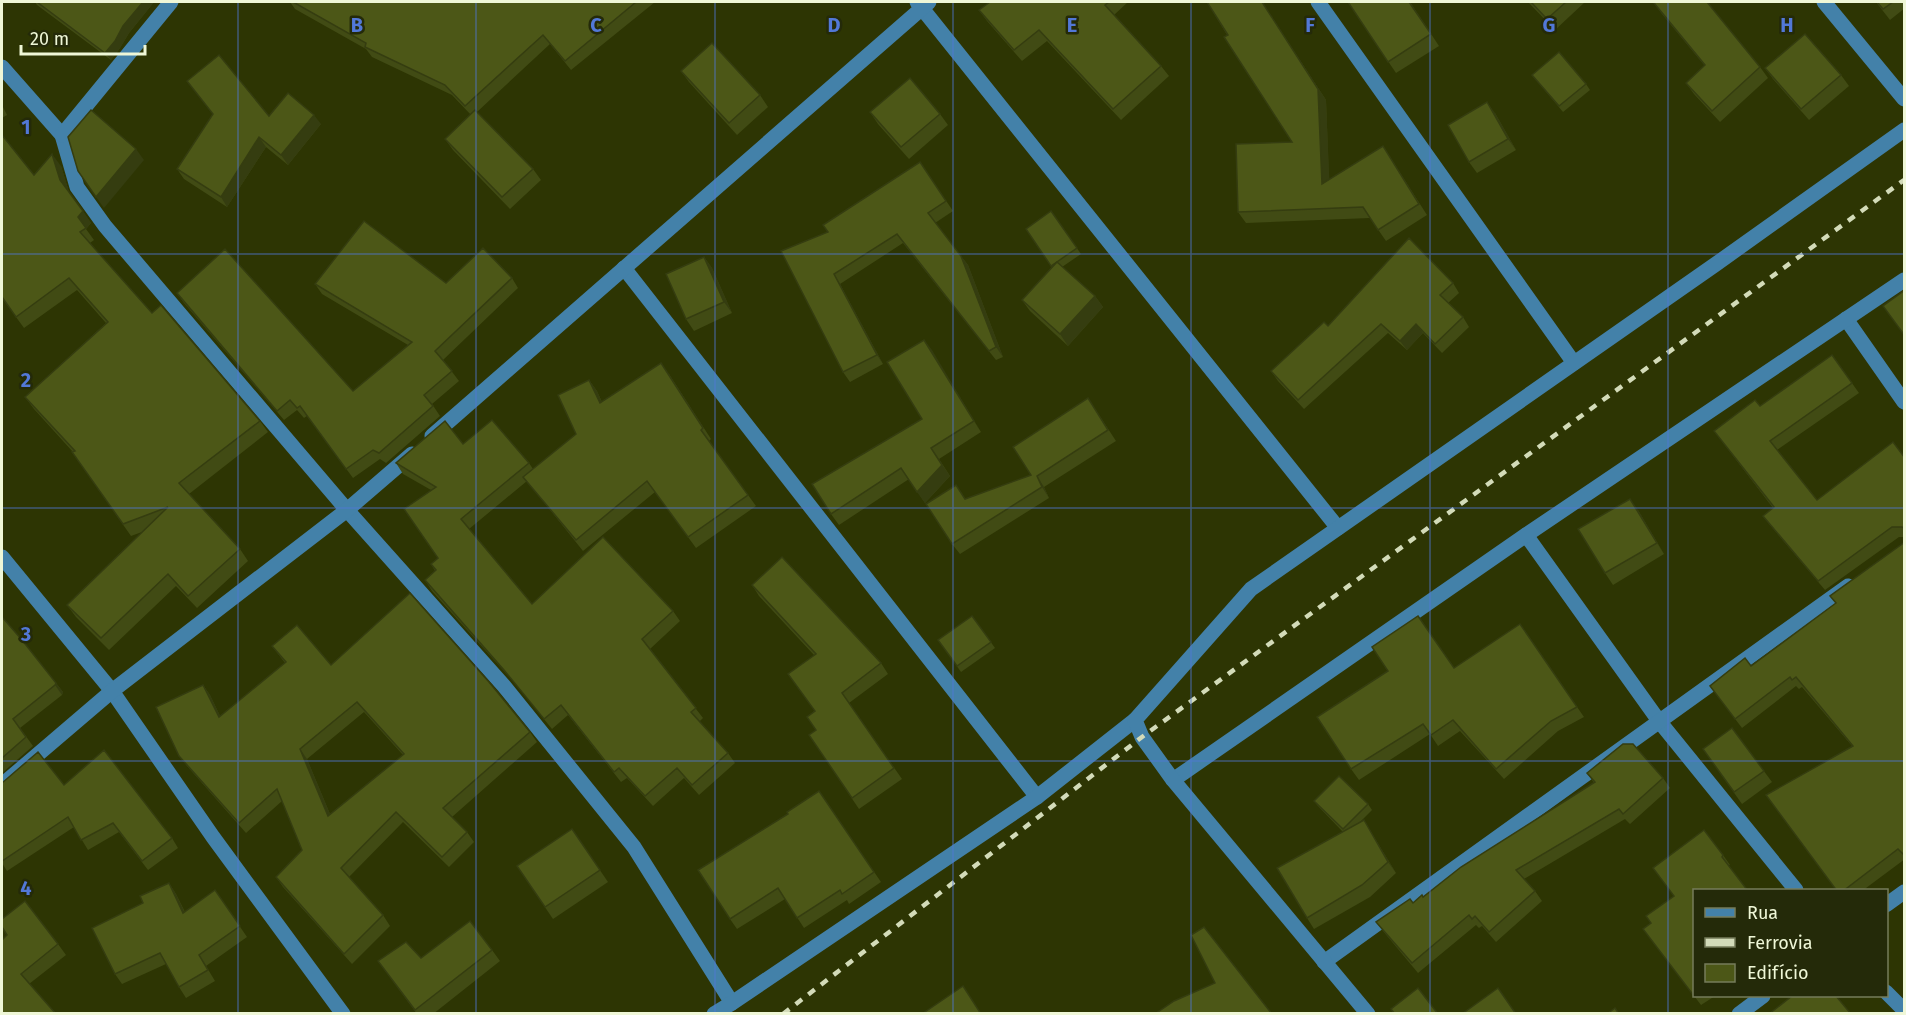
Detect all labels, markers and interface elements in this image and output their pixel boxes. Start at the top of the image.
text: B [351,13,363,37]
text: C [590,13,602,37]
text: D [827,13,841,37]
text: E [1067,13,1077,37]
text: F [1305,13,1315,37]
text: G [1543,13,1555,37]
text: H [1780,13,1794,37]
scale bar [21,18,146,56]
text: 20 m [30,28,69,50]
text: 1 [21,115,31,139]
text: 2 [21,368,31,392]
text: 3 [20,622,31,646]
text: 4 [20,876,32,900]
legend [1693,889,1888,997]
text: Rua [1747,902,1778,924]
text: Ferrovia [1747,932,1813,954]
text: Edifício [1747,962,1809,984]

